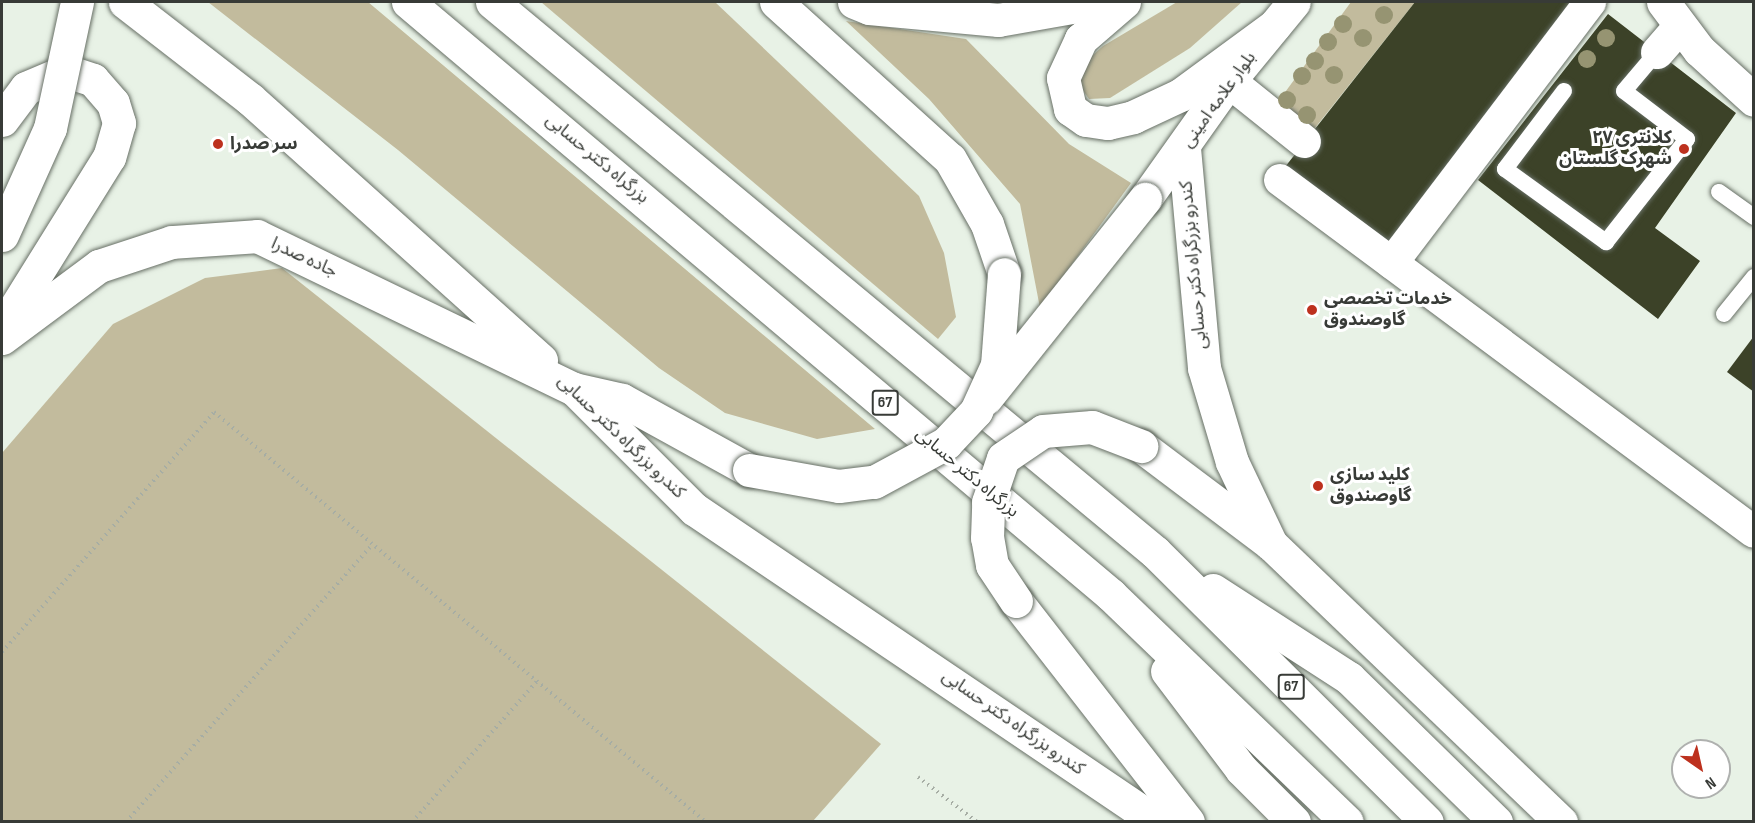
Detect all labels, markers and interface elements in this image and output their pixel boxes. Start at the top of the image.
street label: بلوار علامه امینی [1177,48,1261,152]
street label: بزرگراه دکتر حسابی [541,109,653,209]
place label: کلانتری ۲۷ شهرک گلستان [1559,128,1672,170]
place label: سر صدرا [230,133,298,155]
marker: سر صدرا [211,137,225,151]
marker: کلانتری ۲۷ شهرک گلستان [1677,142,1691,156]
street label: کندرو بزرگراه دکتر حسابی [1176,180,1212,350]
street label: جاده صدرا [267,233,341,283]
place label: خدمات تخصصی گاوصندوق [1324,289,1452,332]
marker: خدمات تخصصی گاوصندوق [1305,303,1319,317]
street label: کندرو بزرگراه دکتر حسابی [553,371,689,503]
road number: 67 [872,390,898,416]
street label: بزرگراه دکتر حسابی [911,423,1023,523]
place label: کلید سازی گاوصندوق [1330,465,1412,508]
marker: کلید سازی گاوصندوق [1311,479,1325,493]
street label: کندرو بزرگراه دکتر حسابی [938,666,1088,780]
road number: 67 [1278,674,1304,700]
north arrow [1671,739,1731,799]
text: N [1701,772,1719,793]

